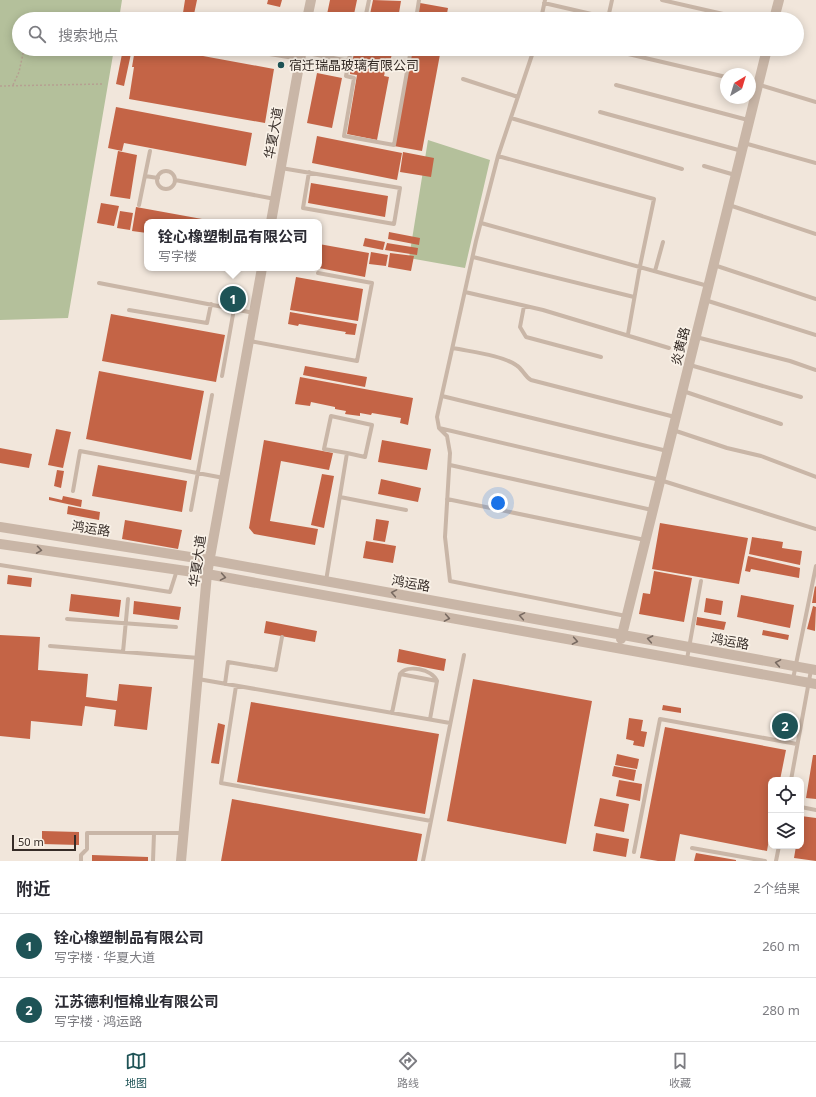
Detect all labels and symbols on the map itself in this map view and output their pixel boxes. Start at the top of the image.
place label: 宿迁瑞晶玻璃有限公司 [289,56,419,74]
marker: 宿迁瑞晶玻璃有限公司 [276,60,286,70]
north arrow [720,68,756,104]
street label: 华夏大道 [260,106,286,160]
pin: 1 [220,284,246,314]
street label: 炎黄路 [667,325,693,367]
your location [488,493,508,513]
street label: 鸿运路 [70,516,112,540]
street label: 华夏大道 [184,534,210,588]
one-way arrow [36,545,42,554]
street label: 鸿运路 [390,571,432,595]
one-way arrow [219,573,226,581]
one-way arrow [391,589,397,598]
one-way arrow [519,612,525,621]
one-way arrow [444,613,450,621]
street label: 鸿运路 [709,629,751,653]
one-way arrow [572,636,578,644]
one-way arrow [647,636,653,644]
one-way arrow [775,659,781,668]
pin: 2 [772,711,798,741]
scale bar [12,833,76,852]

